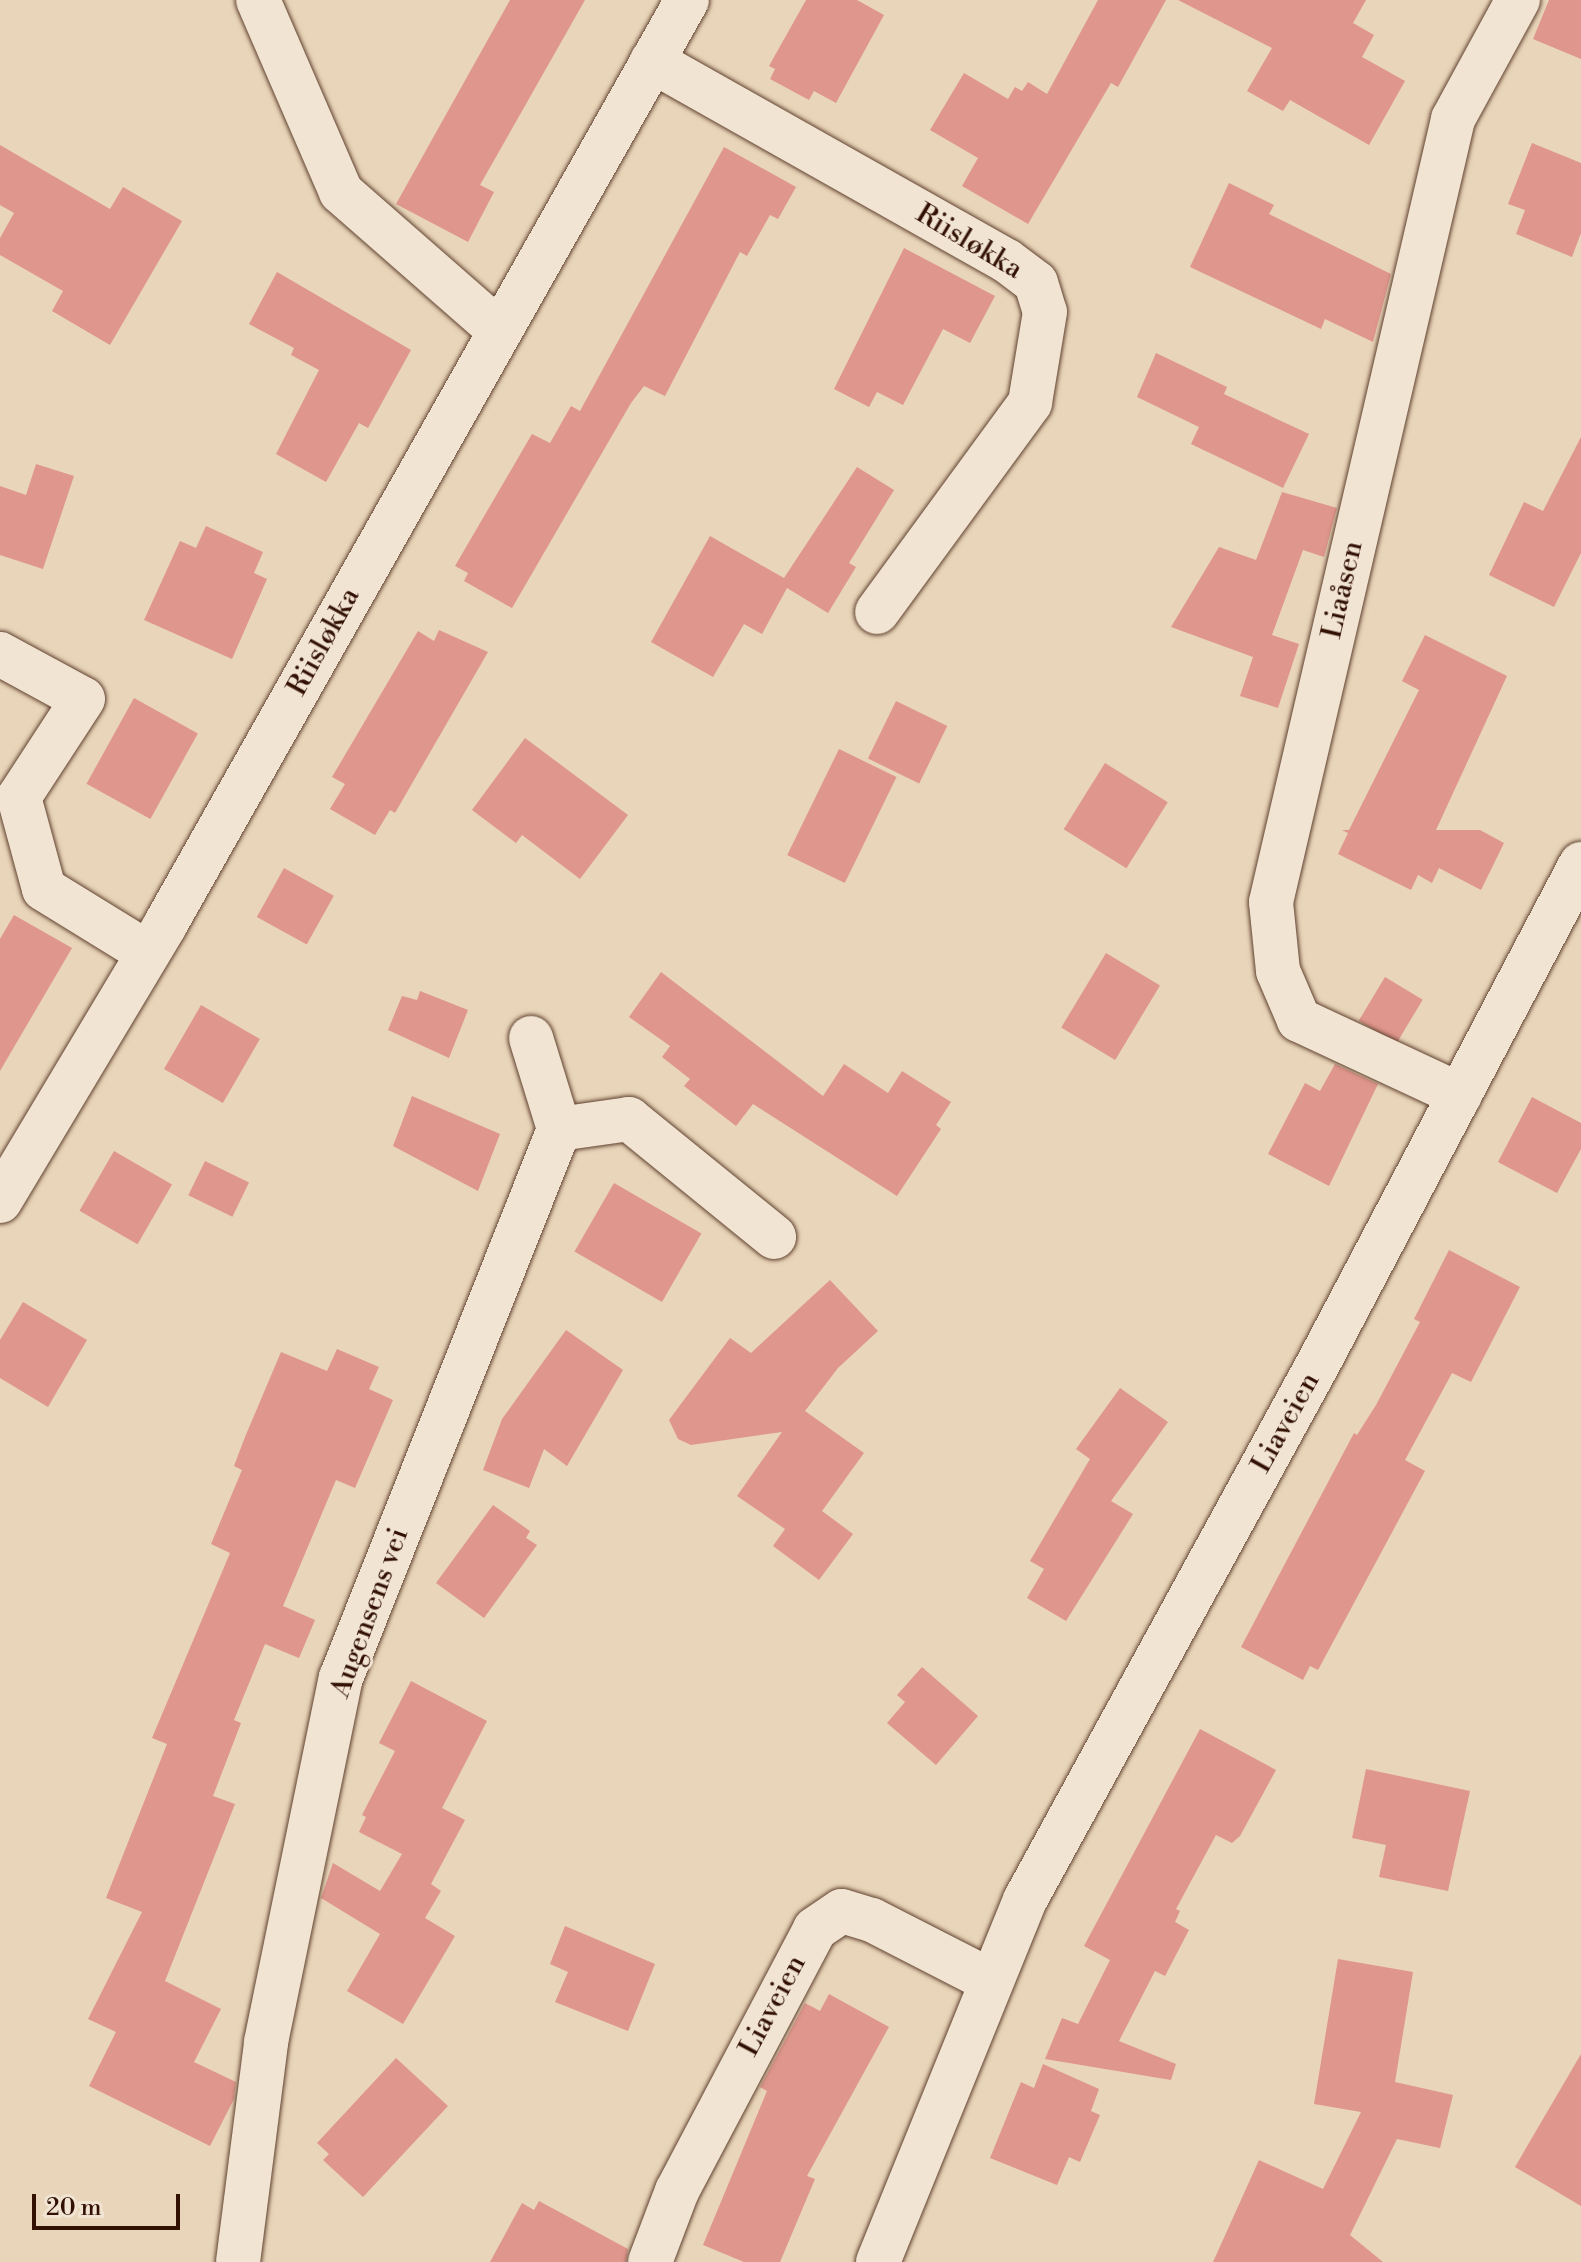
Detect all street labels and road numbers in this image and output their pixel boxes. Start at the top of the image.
street label: Riisløkka [910,197,1028,287]
street label: Liaåsen [1315,538,1371,642]
street label: Riisløkka [281,582,367,702]
street label: Liaveien [1245,1367,1327,1479]
street label: Augensens vei [324,1524,416,1702]
street label: Liaveien [732,1950,814,2062]

